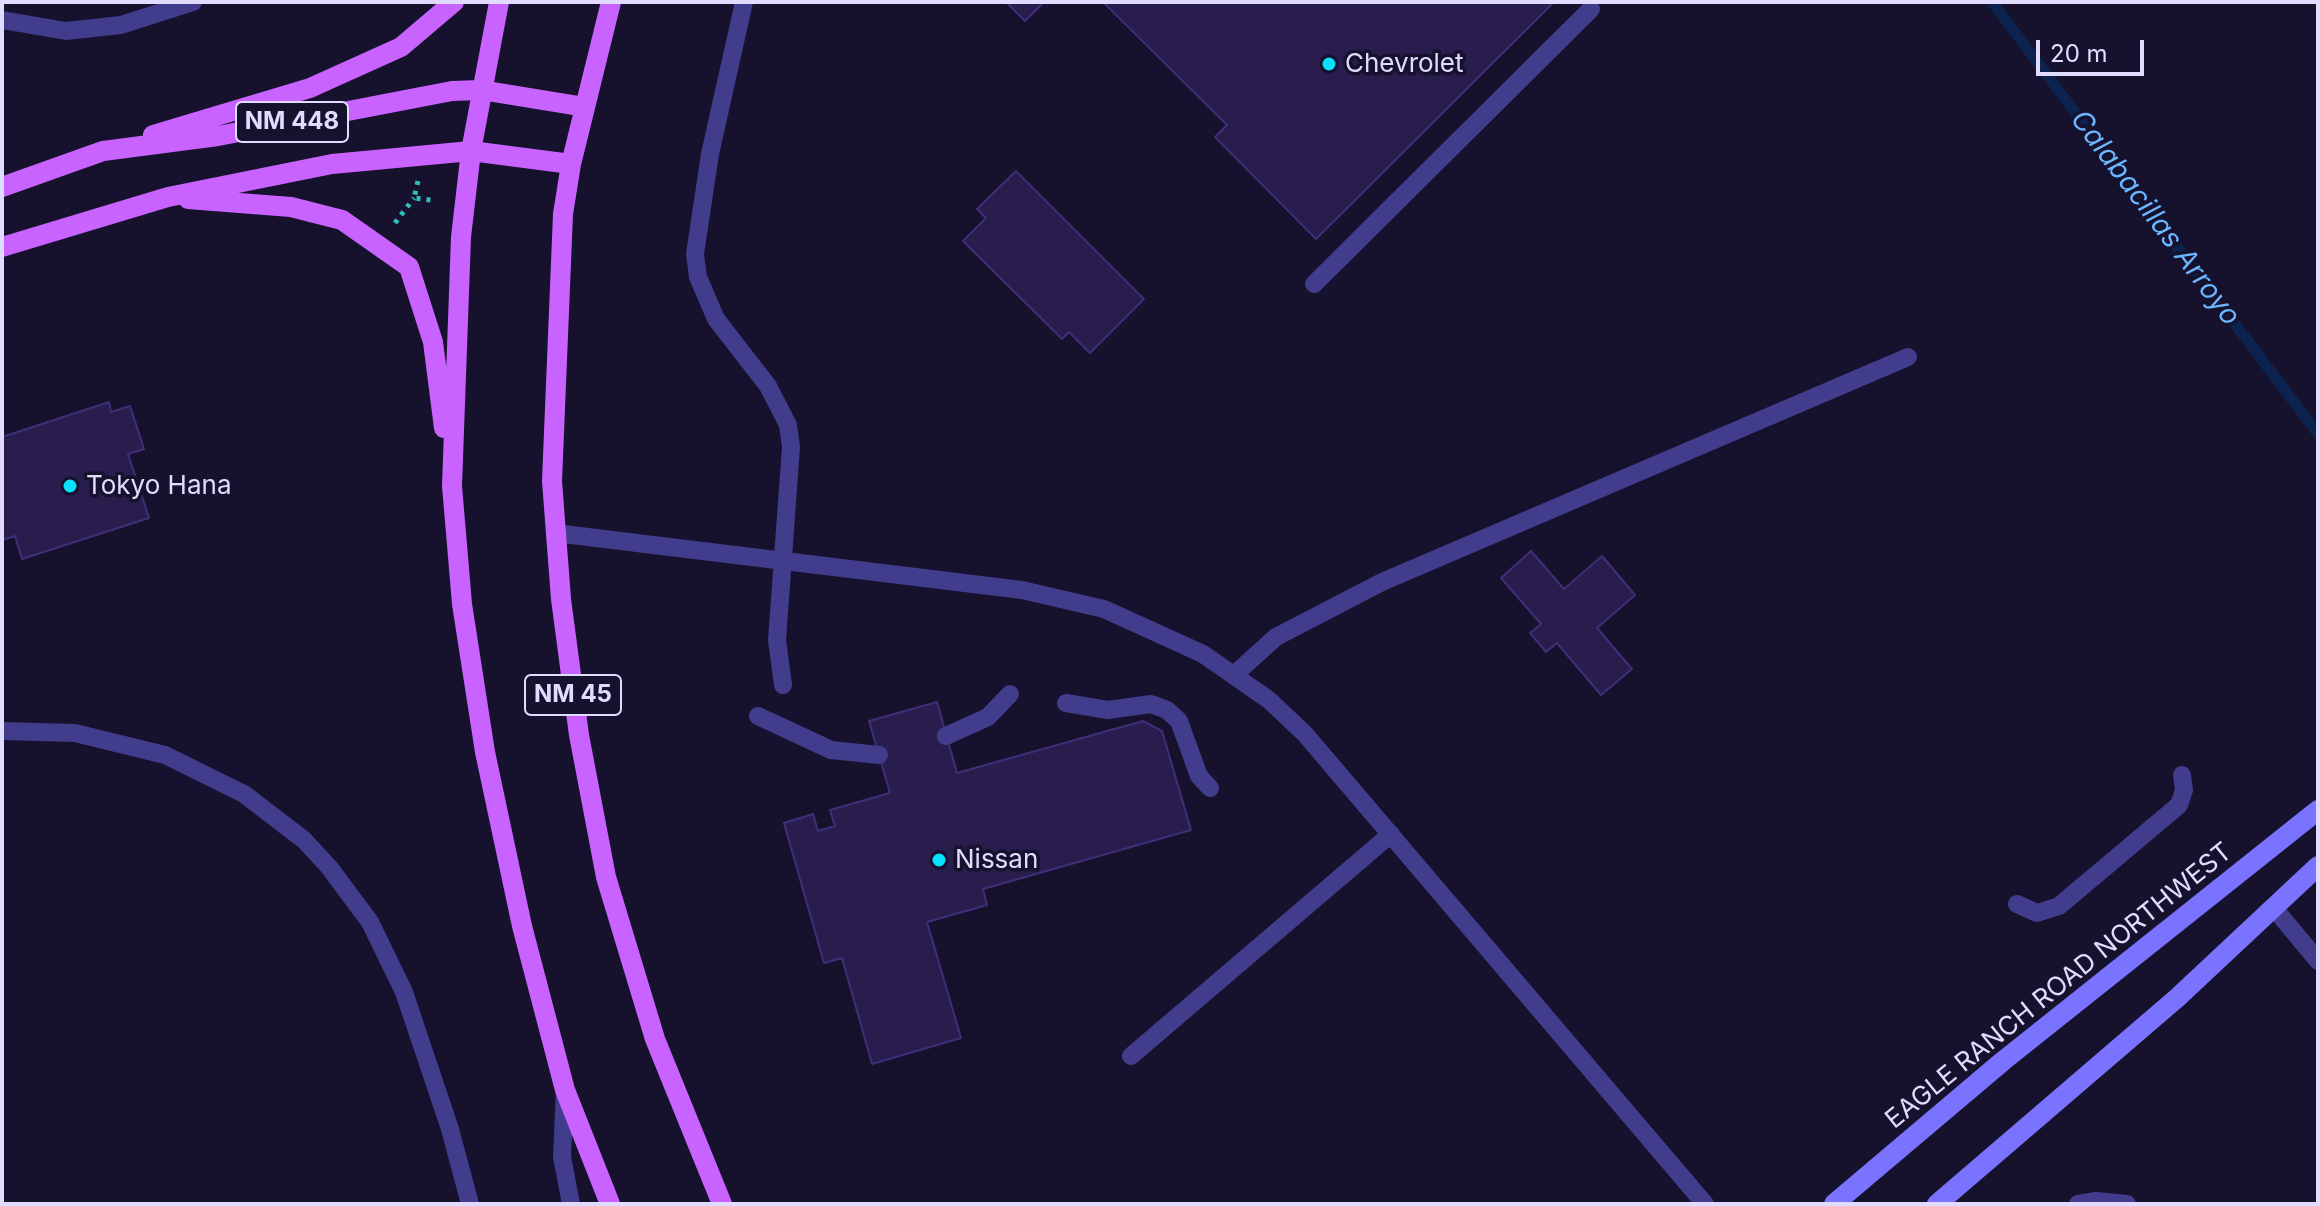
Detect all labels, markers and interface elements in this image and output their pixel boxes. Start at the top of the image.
scale bar [2040,24,2148,74]
text: 20 m [2050,39,2108,68]
place label: Chevrolet [1345,48,1464,80]
marker: Chevrolet [1320,55,1338,73]
road number: NM 448 [236,102,348,142]
water label: Calabacillas Arroyo [2063,104,2247,332]
place label: Tokyo Hana [86,470,232,502]
marker: Tokyo Hana [61,477,79,495]
road number: NM 45 [525,675,621,715]
street label: EAGLE RANCH ROAD NORTHWEST [1880,837,2238,1135]
place label: Nissan [955,844,1038,876]
marker: Nissan [930,851,948,869]

